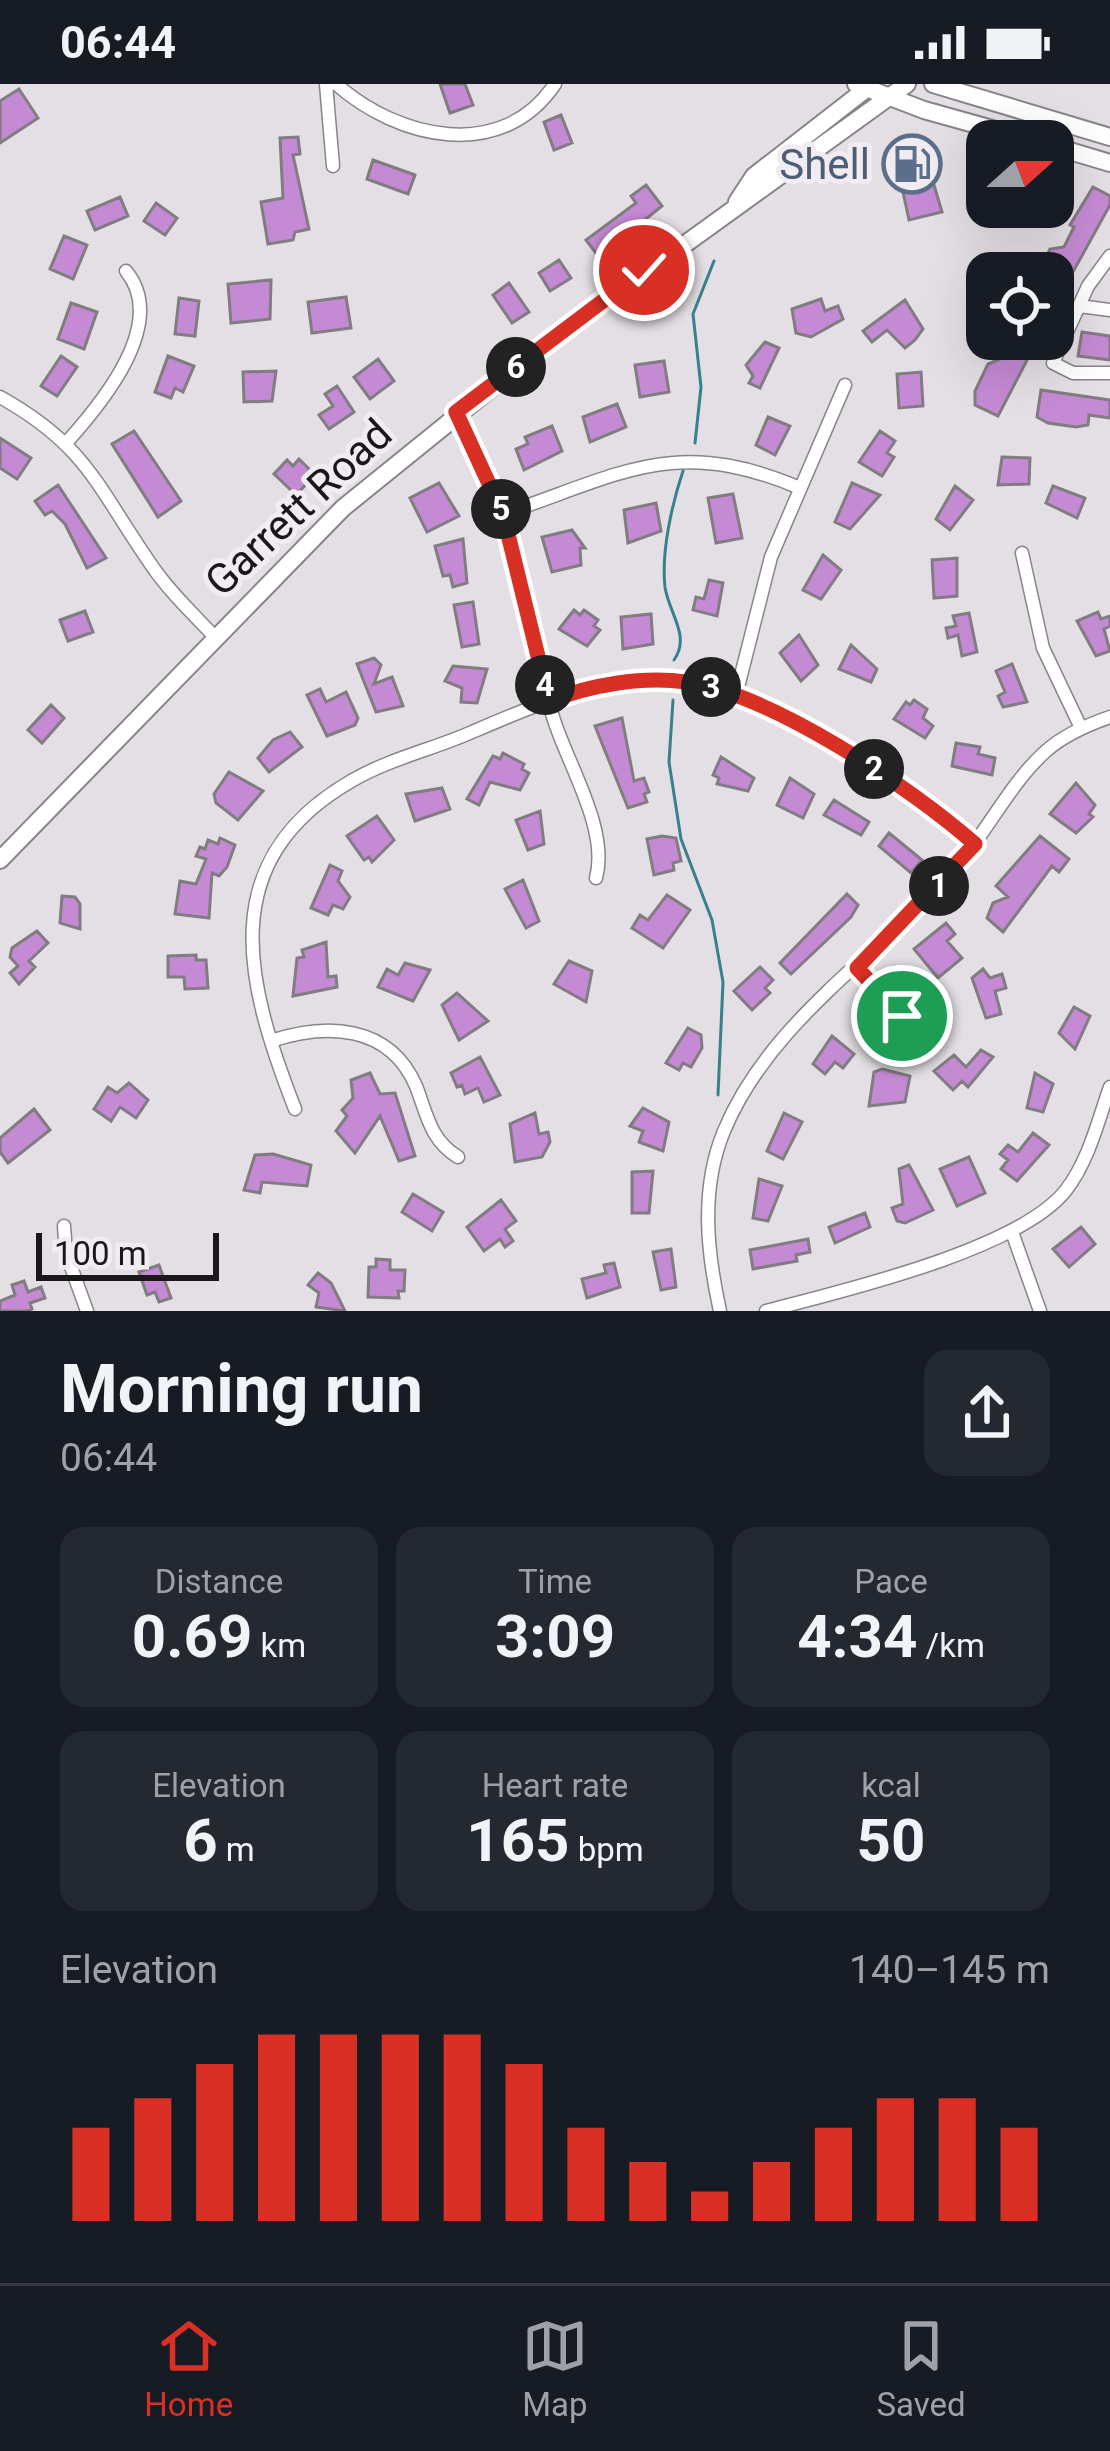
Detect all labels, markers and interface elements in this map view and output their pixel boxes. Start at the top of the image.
text: 06:44 [60,16,176,69]
north arrow [966,120,1074,228]
map controls [966,120,1074,360]
fuel station icon: Shell [881,133,943,195]
place label: Shell [779,140,870,189]
pin [593,219,695,321]
icon: check [611,237,677,303]
button: locate [966,252,1074,360]
pin: 6 [486,337,546,397]
text: 6 [507,347,525,386]
street label: Garrett Road [195,409,401,606]
pin: 5 [471,479,531,539]
text: 5 [492,489,510,528]
pin: 4 [515,655,575,715]
pin: 3 [681,657,741,717]
text: 4 [536,665,554,704]
text: 3 [702,667,720,706]
pin: 2 [844,739,904,799]
text: 2 [865,749,883,788]
pin: 1 [909,856,969,916]
text: 1 [930,866,948,905]
pin [851,965,953,1067]
icon: arrive [869,983,935,1049]
scale bar [36,1227,219,1280]
text: 100 m [54,1234,147,1273]
button: share [924,1350,1050,1476]
text: Morning run [60,1351,423,1428]
text: 06:44 [60,1435,157,1481]
text: Distance [155,1562,283,1601]
text: Time [518,1562,592,1601]
text: Pace [854,1562,928,1601]
text: 0.69 [132,1601,252,1672]
text: 3:09 [495,1601,615,1672]
text: 4:34 [797,1601,917,1672]
text: km [252,1626,306,1665]
text: /km [917,1626,985,1665]
text: Elevation [152,1766,286,1805]
text: Heart rate [482,1766,628,1805]
text: kcal [861,1766,921,1805]
text: 6 [183,1805,218,1876]
text: 165 [466,1805,570,1876]
text: 50 [857,1805,925,1876]
text: m [218,1830,255,1869]
text: bpm [570,1830,644,1869]
text: Elevation [60,1947,218,1993]
text: 140–145 m [849,1947,1050,1993]
tab: Home [144,2313,233,2424]
tab: Map [522,2313,588,2424]
tab: Saved [876,2313,966,2424]

